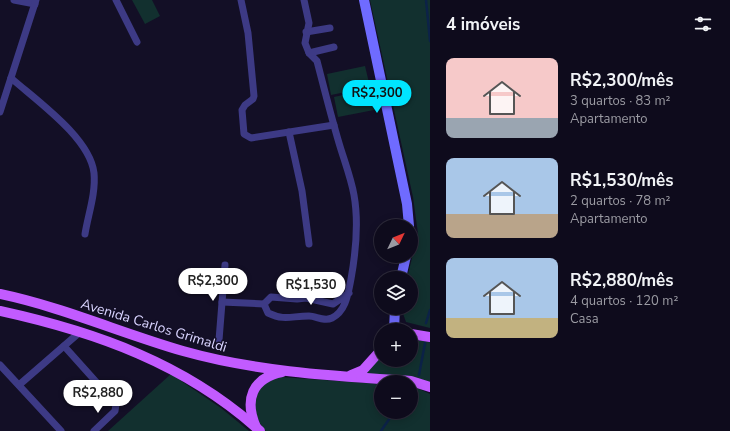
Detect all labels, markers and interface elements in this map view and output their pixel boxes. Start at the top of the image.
text: 4 imóveis [446,13,520,36]
icon: filters [692,13,714,35]
text: R$2,300/mês [570,69,674,92]
icon: home [478,74,526,122]
pin: R$2,300 [340,80,414,114]
text: R$2,300 [351,84,403,102]
text: 3 quartos · 83 m² [570,92,671,110]
text: Apartamento [570,110,648,128]
text: R$1,530/mês [570,169,674,192]
icon: home [478,174,526,222]
text: 2 quartos · 78 m² [570,192,671,210]
text: Apartamento [570,210,648,228]
north arrow [374,219,418,263]
map controls [374,219,418,419]
pin: R$2,300 [176,268,250,302]
text: R$2,880/mês [570,269,674,292]
button: layers [374,271,418,315]
text: R$2,300 [187,272,239,290]
pin: R$1,530 [274,272,348,306]
icon: home [478,274,526,322]
text: R$1,530 [285,276,337,294]
text: 4 quartos · 120 m² [570,292,678,310]
street label: Avenida Carlos Grimaldi [78,294,229,357]
text: Casa [570,310,599,328]
button: + [374,323,418,367]
button: − [374,375,418,419]
pin: R$2,880 [61,380,135,414]
text: R$2,880 [72,384,124,402]

